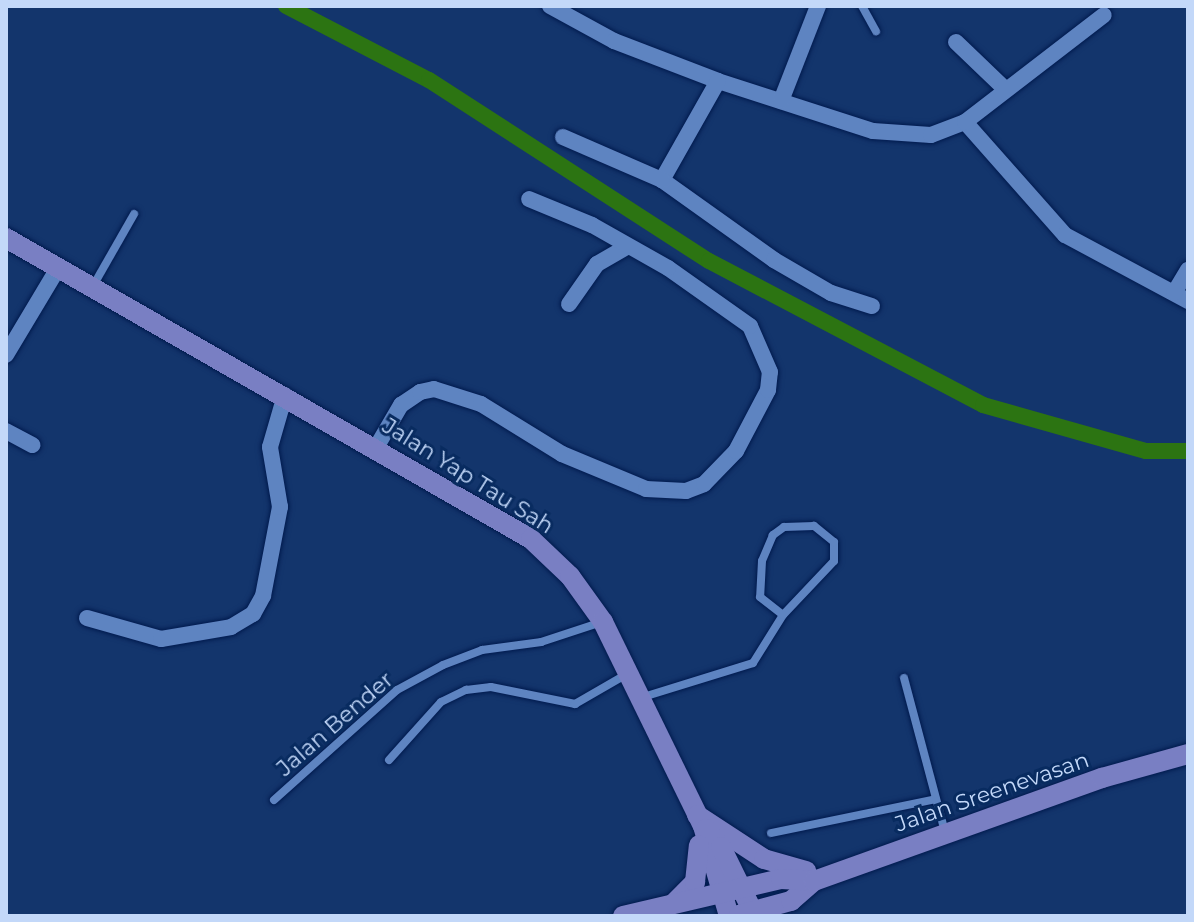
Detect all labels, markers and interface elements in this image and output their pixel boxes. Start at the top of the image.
street label: Jalan Yap Tau Sah [378,413,558,539]
street label: Jalan Bender [272,666,398,782]
street label: Jalan Sreenevasan [892,746,1092,838]

